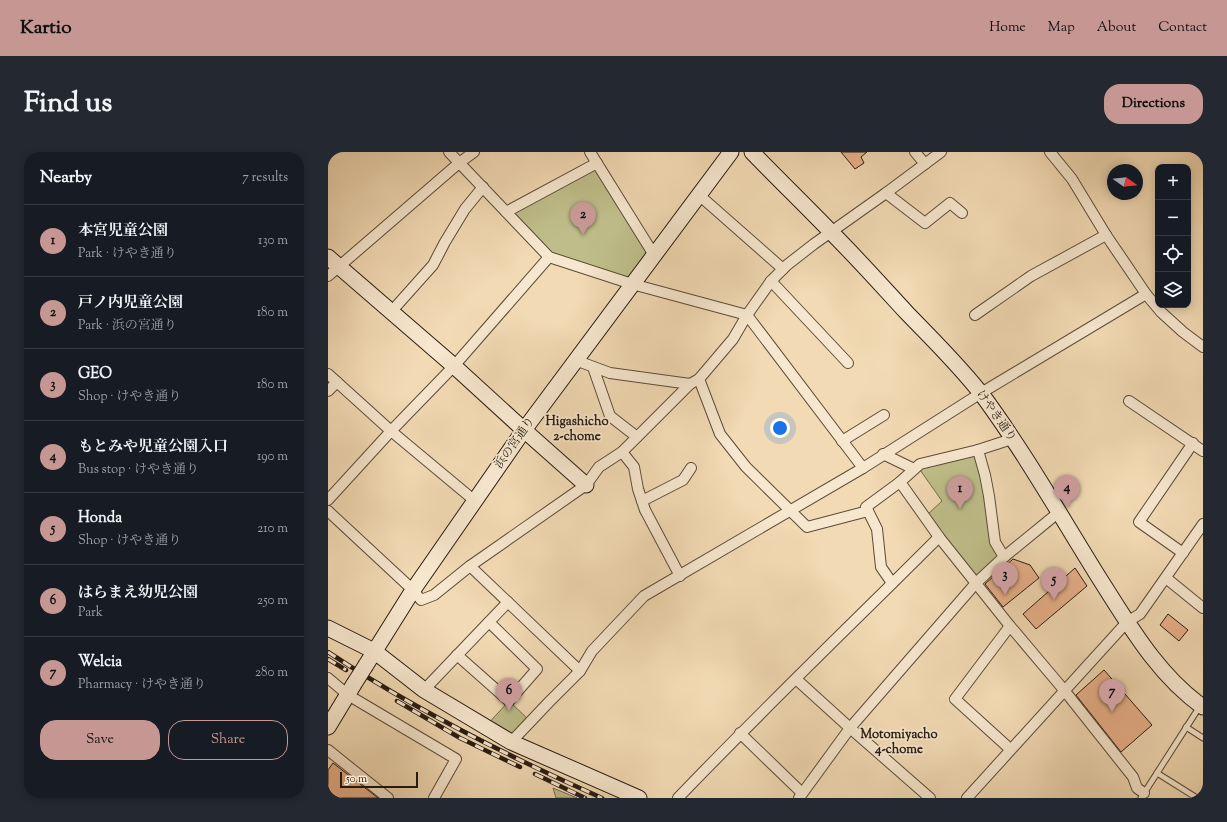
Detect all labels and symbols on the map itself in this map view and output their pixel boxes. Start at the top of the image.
north arrow [1107,164,1143,200]
pin: 2 [570,202,596,235]
street label: けやき通り [971,386,1021,446]
street label: 浜の宮通り [490,413,540,473]
district label: Higashicho 2-chome [545,413,609,446]
your location [770,418,790,438]
pin: 4 [1054,475,1080,508]
pin: 1 [947,476,973,509]
pin: 3 [992,562,1018,595]
pin: 5 [1041,567,1067,600]
pin: 6 [496,678,522,711]
pin: 7 [1099,679,1125,712]
district label: Motomiyacho 4-chome [860,726,938,759]
scale bar [340,770,418,789]

